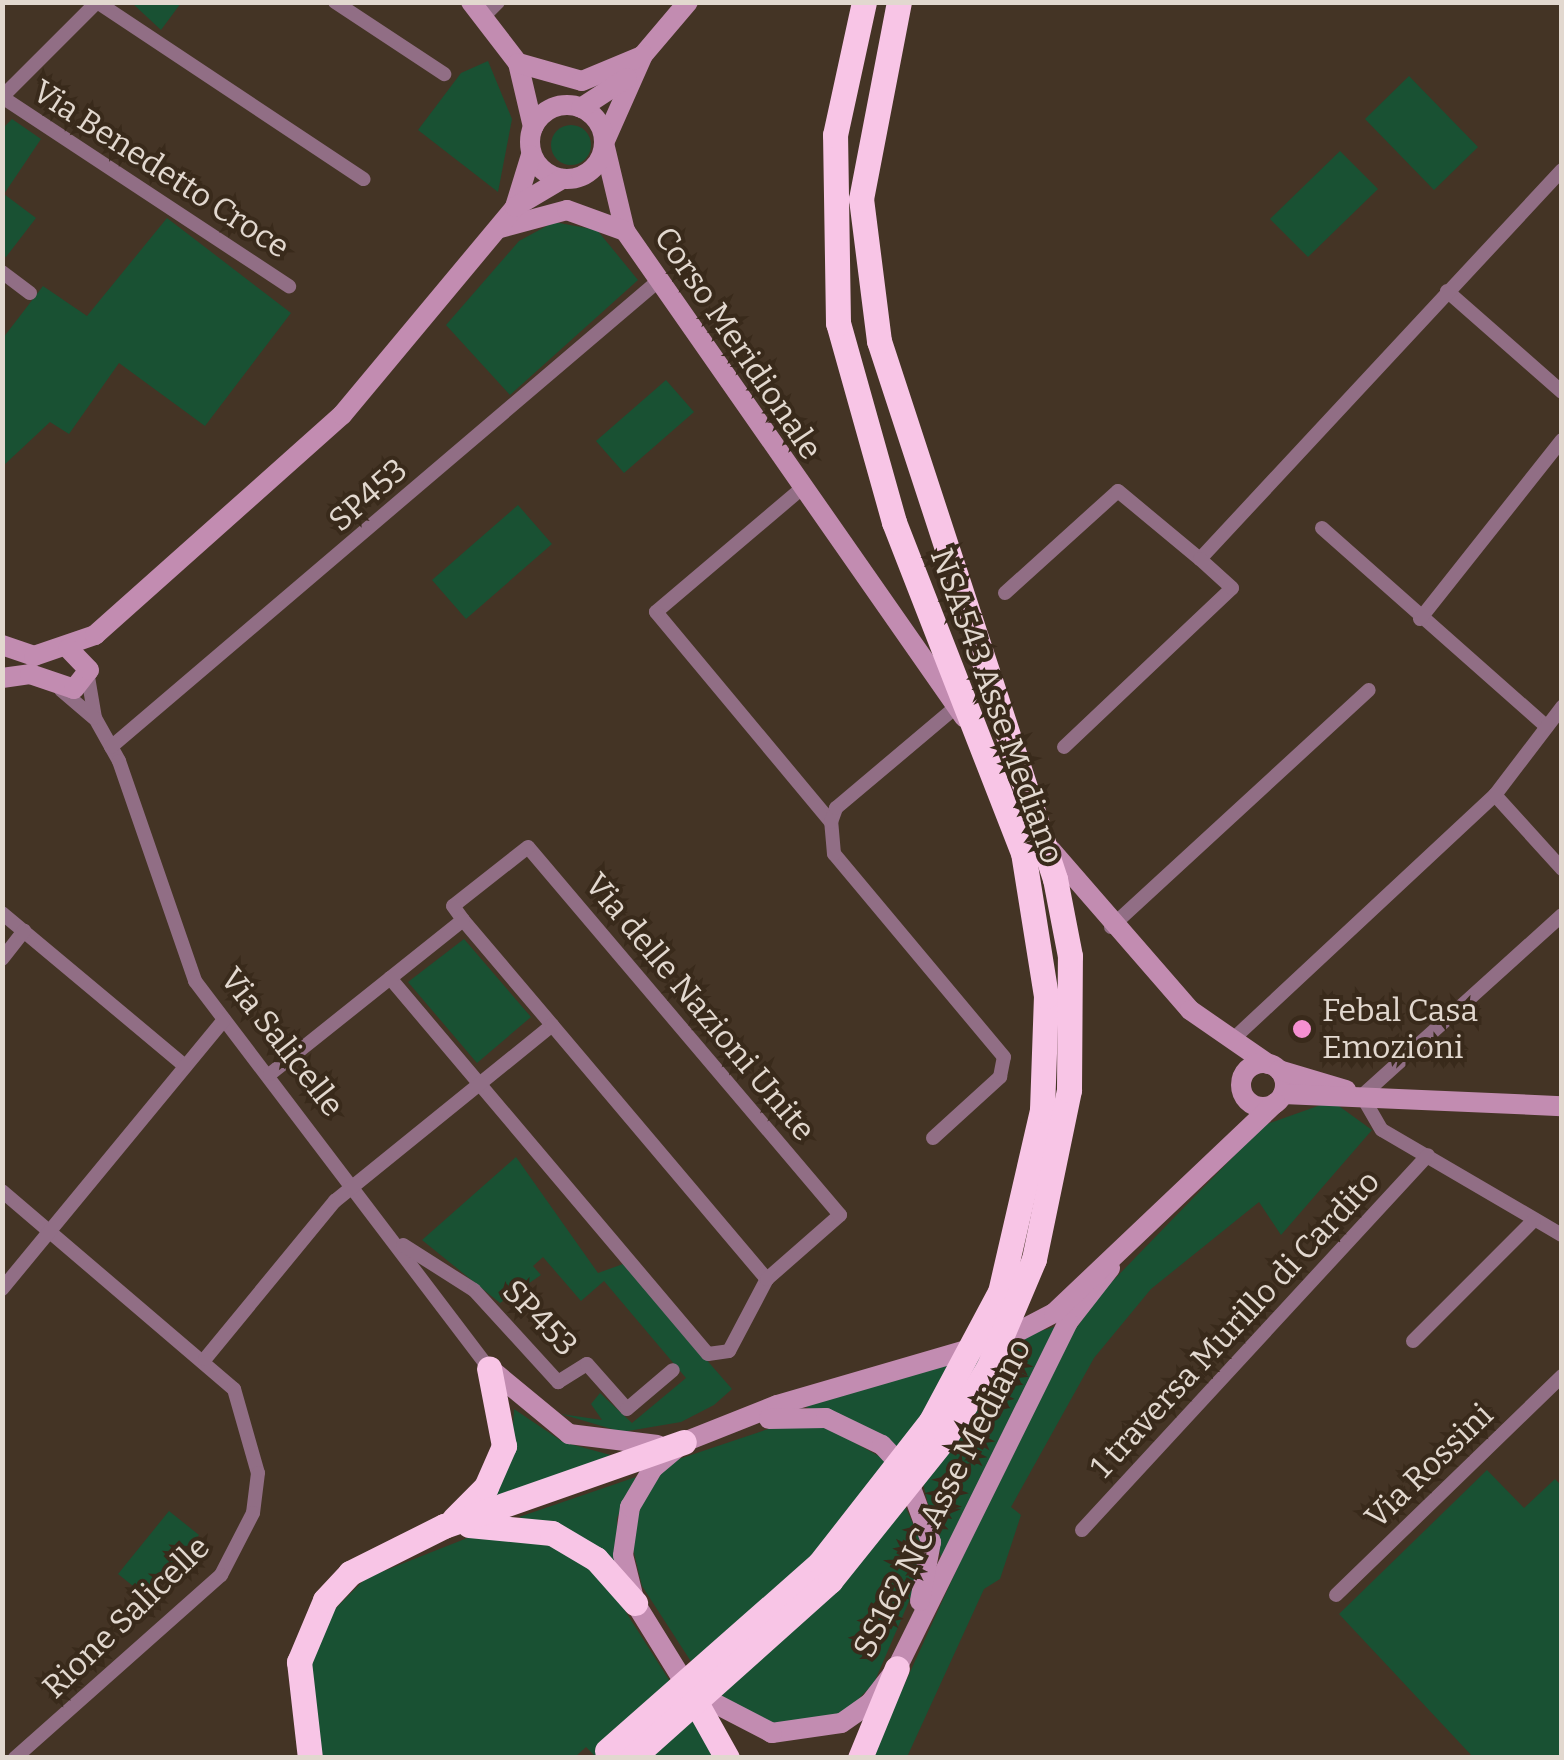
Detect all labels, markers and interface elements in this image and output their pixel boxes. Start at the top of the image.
street label: Via Benedetto Croce [26,72,296,266]
street label: Corso Meridionale [646,219,830,467]
street label: SP453 [321,451,415,539]
street label: NSA543 Asse Mediano [922,543,1072,869]
street label: Via delle Nazioni Unite [577,866,823,1148]
street label: Via Salicelle [212,960,352,1124]
place label: Febal Casa Emozioni [1322,992,1478,1067]
marker: Febal Casa Emozioni [1291,1018,1313,1040]
street label: 1 traversa Murillo di Cardito [1082,1162,1388,1486]
street label: SP453 [495,1272,585,1364]
street label: SS162 NC Asse Mediano [845,1332,1039,1664]
street label: Via Rossini [1357,1396,1501,1536]
street label: Rione Salicelle [35,1528,217,1706]

